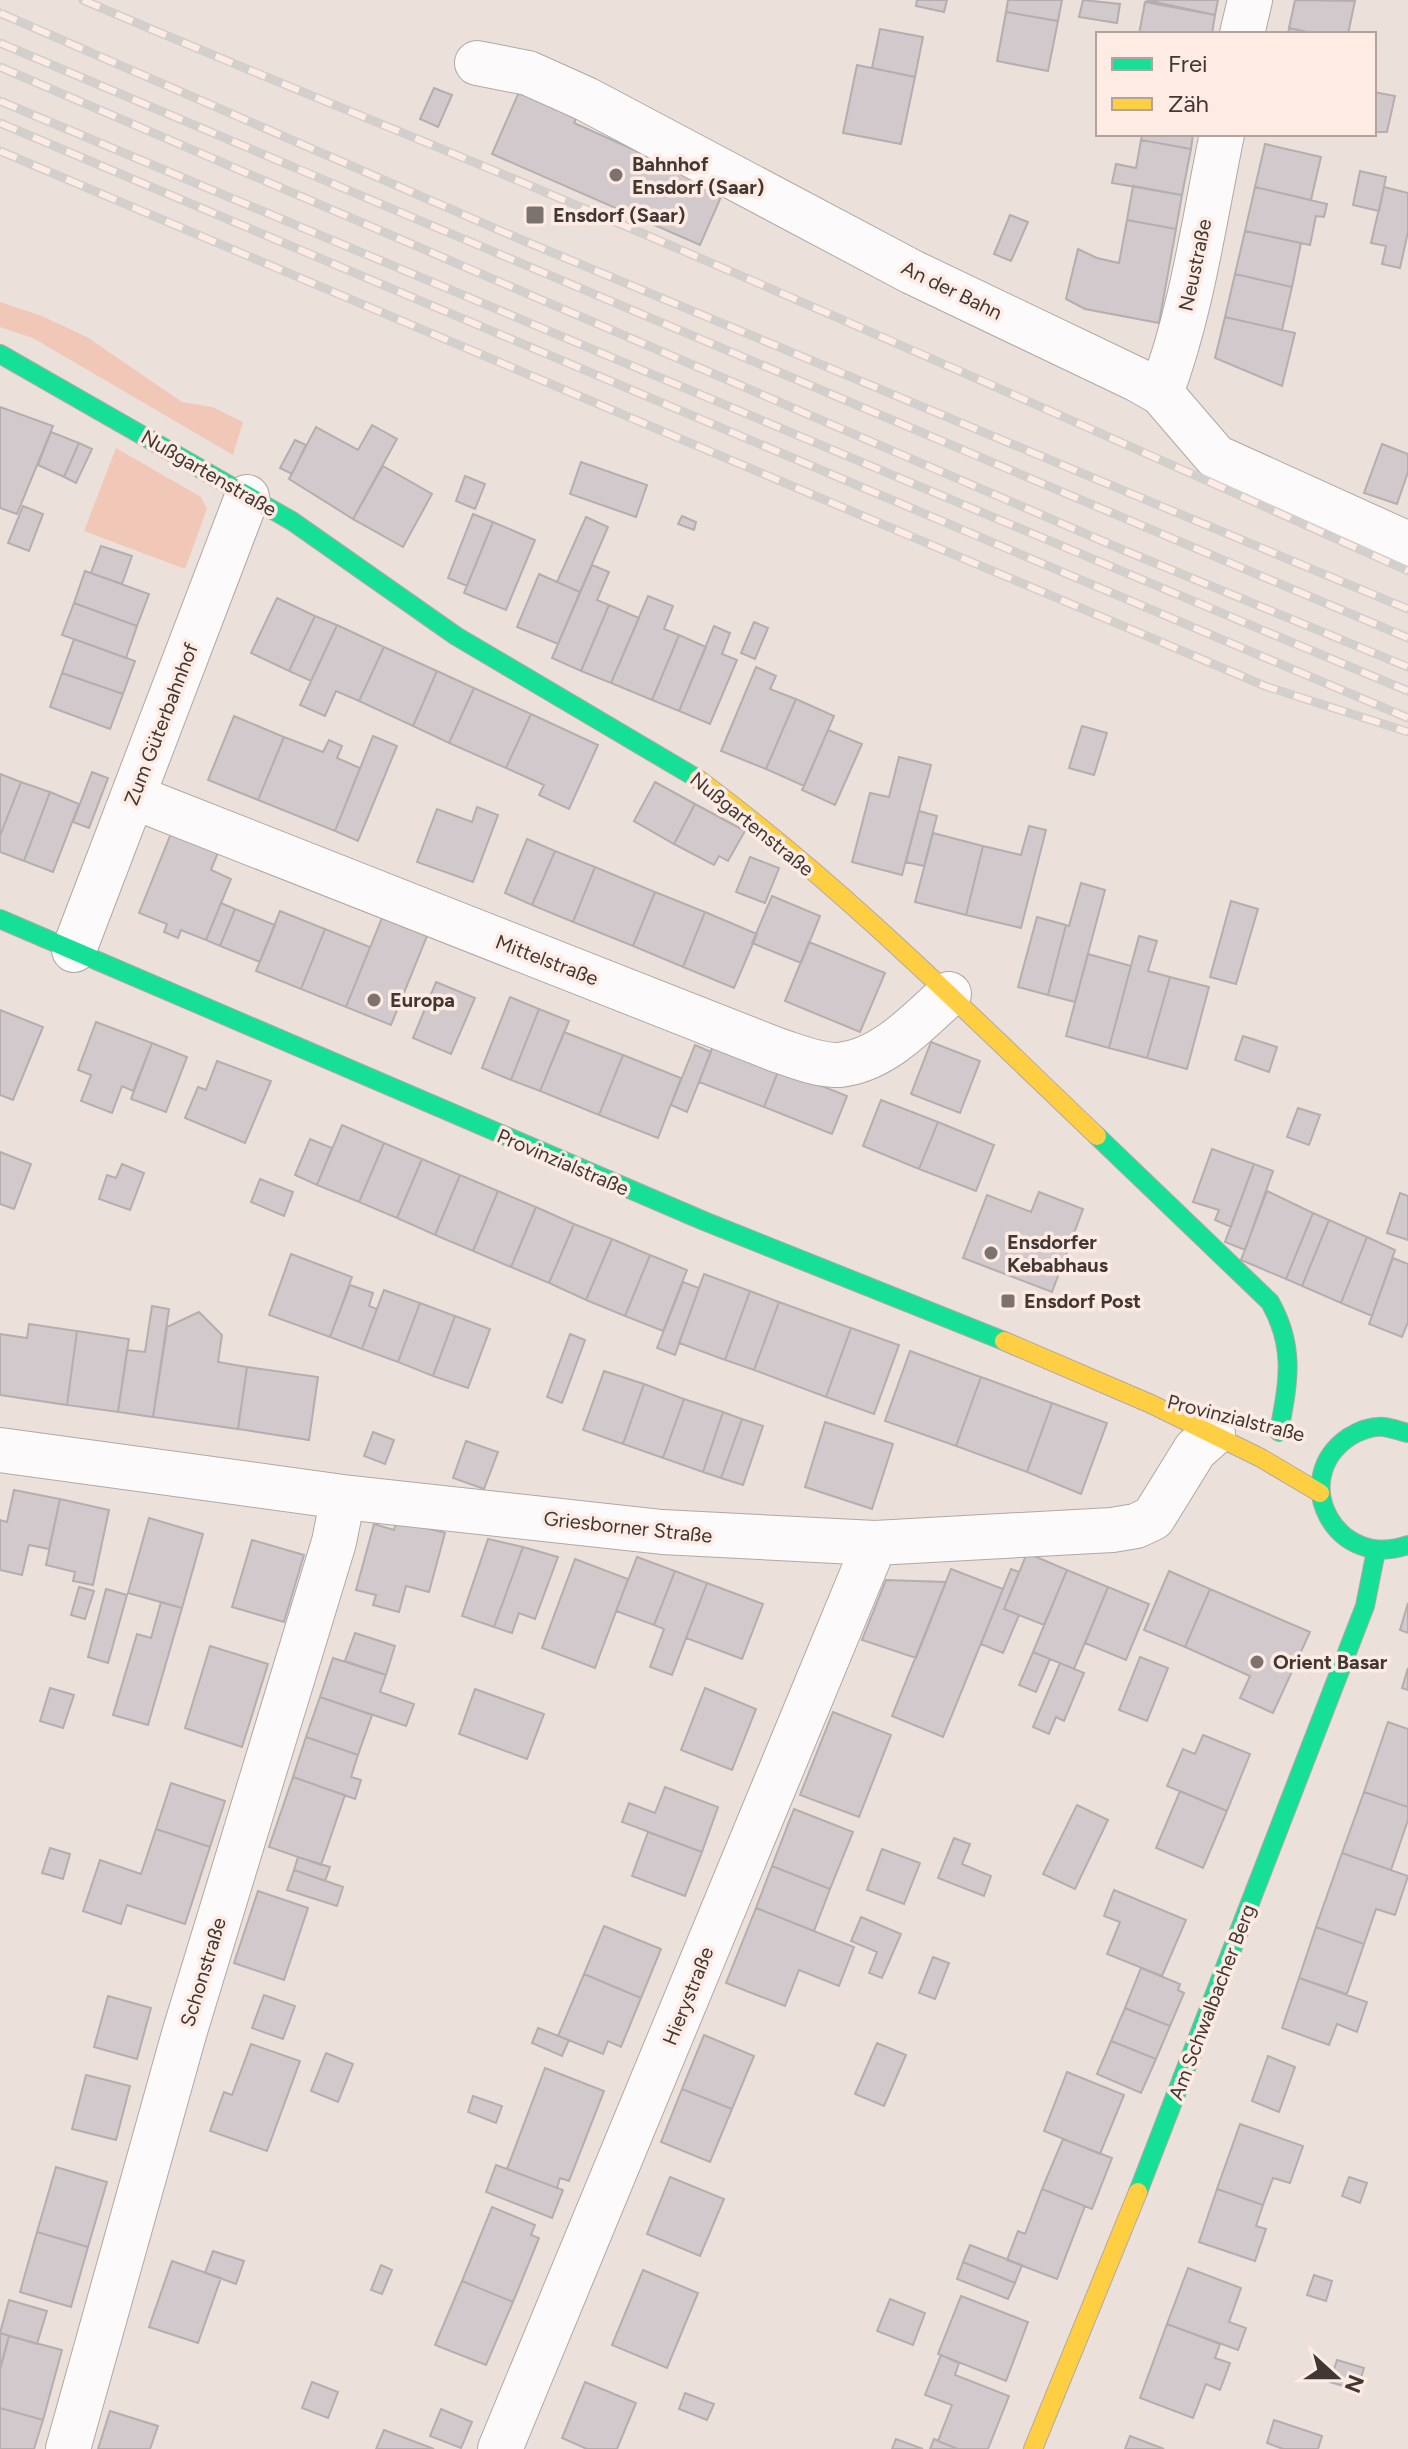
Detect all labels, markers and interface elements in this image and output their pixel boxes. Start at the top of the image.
legend [1096,32,1376,136]
text: Frei [1168,49,1208,78]
text: Zäh [1168,89,1209,118]
place label: Bahnhof Ensdorf (Saar) [632,152,765,199]
marker: Bahnhof Ensdorf (Saar) [607,166,625,184]
place label: Ensdorf (Saar) [553,203,686,227]
marker: Ensdorf (Saar) [524,204,546,226]
street label: Neustraße [1174,217,1216,313]
street label: An der Bahn [898,255,1006,325]
street label: Nußgartenstraße [137,425,281,521]
street label: Zum Güterbahnhof [119,639,203,809]
street label: Nußgartenstraße [685,767,819,881]
street label: Mittelstraße [492,929,602,991]
place label: Europa [390,988,455,1012]
marker: Europa [365,991,383,1009]
street label: Provinzialstraße [493,1123,633,1201]
place label: Ensdorfer Kebabhaus [1007,1230,1108,1277]
marker: Ensdorfer Kebabhaus [982,1244,1000,1262]
place label: Ensdorf Post [1024,1289,1141,1313]
marker: Ensdorf Post [999,1292,1017,1310]
street label: Provinzialstraße [1165,1389,1307,1447]
street label: Griesborner Straße [542,1506,714,1548]
place label: Orient Basar [1273,1650,1388,1674]
marker: Orient Basar [1248,1653,1266,1671]
street label: Am Schwalbacher Berg [1164,1901,1260,2103]
street label: Schonstraße [175,1914,231,2030]
street label: Hierystraße [657,1943,719,2049]
north arrow [1296,2337,1376,2417]
text: N [1339,2371,1370,2397]

